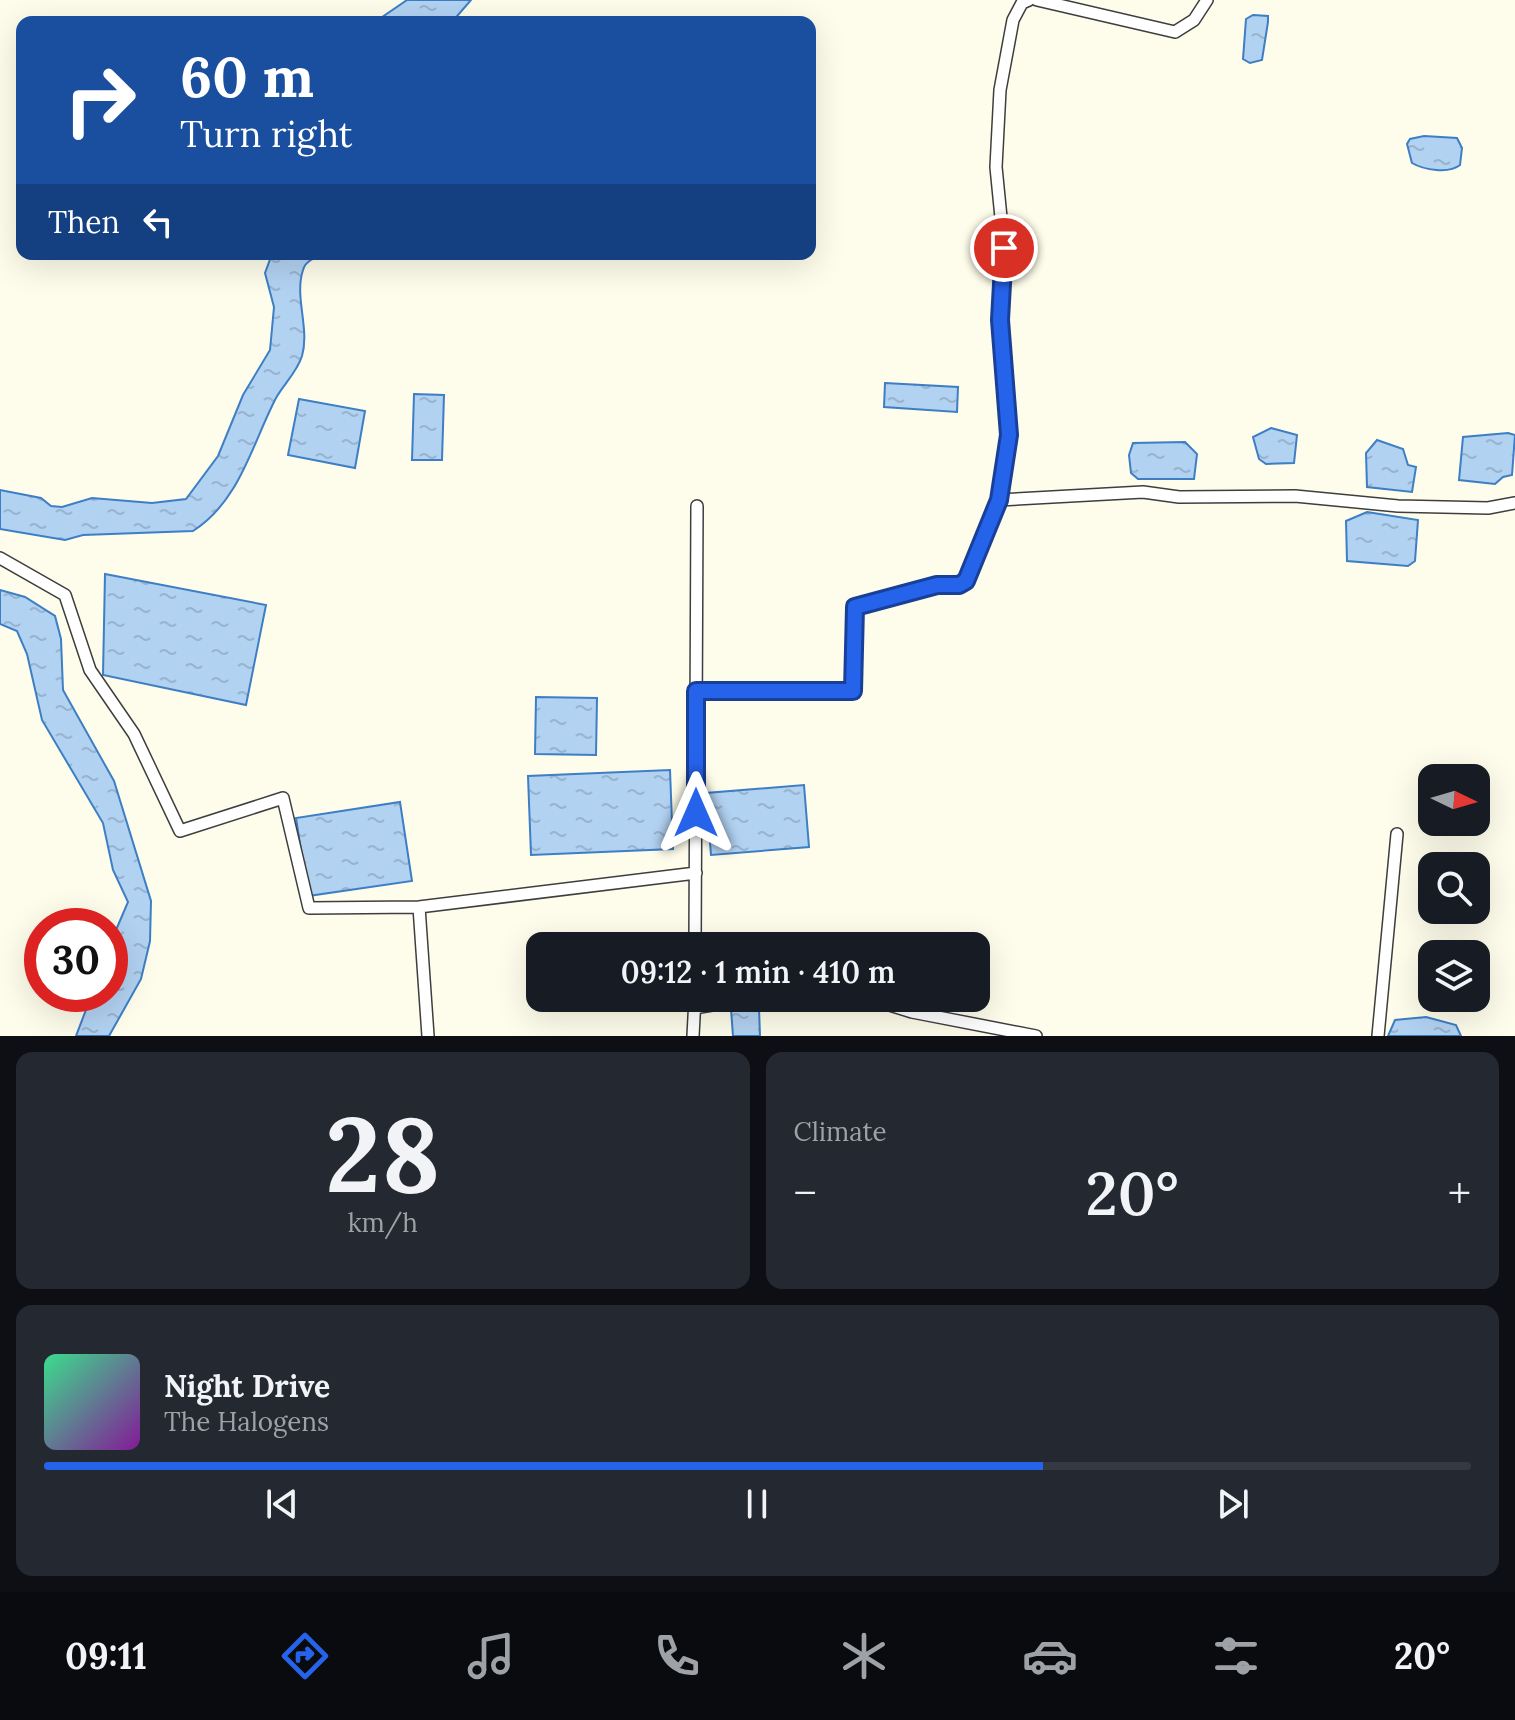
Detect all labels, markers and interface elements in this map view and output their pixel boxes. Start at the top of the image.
text: 60 m [180,41,314,112]
icon: right [48,48,152,152]
text: Turn right [180,111,353,157]
icon: left [136,200,180,244]
text: Then [48,203,120,241]
pin [970,214,1038,282]
icon: arrive [982,226,1026,270]
north arrow [1418,764,1490,836]
map controls [1418,764,1490,1012]
position arrow [654,771,738,855]
button: search [1418,852,1490,924]
speed limit sign: 30 [24,908,128,1012]
button: layers [1418,940,1490,1012]
text: 09:12 · 1 min · 410 m [621,953,895,991]
text: 28 [325,1087,440,1220]
text: Climate [794,1115,887,1148]
text: 20° [1086,1155,1179,1231]
text: − [794,1165,817,1221]
text: + [1448,1165,1471,1221]
text: km/h [348,1206,418,1239]
text: Night Drive [164,1367,330,1405]
text: The Halogens [164,1405,329,1438]
icon: previous [260,1482,304,1526]
icon: pause [735,1482,779,1526]
icon: next [1211,1482,1255,1526]
icon: directions [277,1628,333,1684]
icon: music [463,1628,519,1684]
icon: phone [649,1628,705,1684]
icon: climate [836,1628,892,1684]
icon: car [1022,1628,1078,1684]
icon: filters [1208,1628,1264,1684]
text: 09:11 [65,1633,147,1679]
text: 20° [1394,1633,1450,1679]

